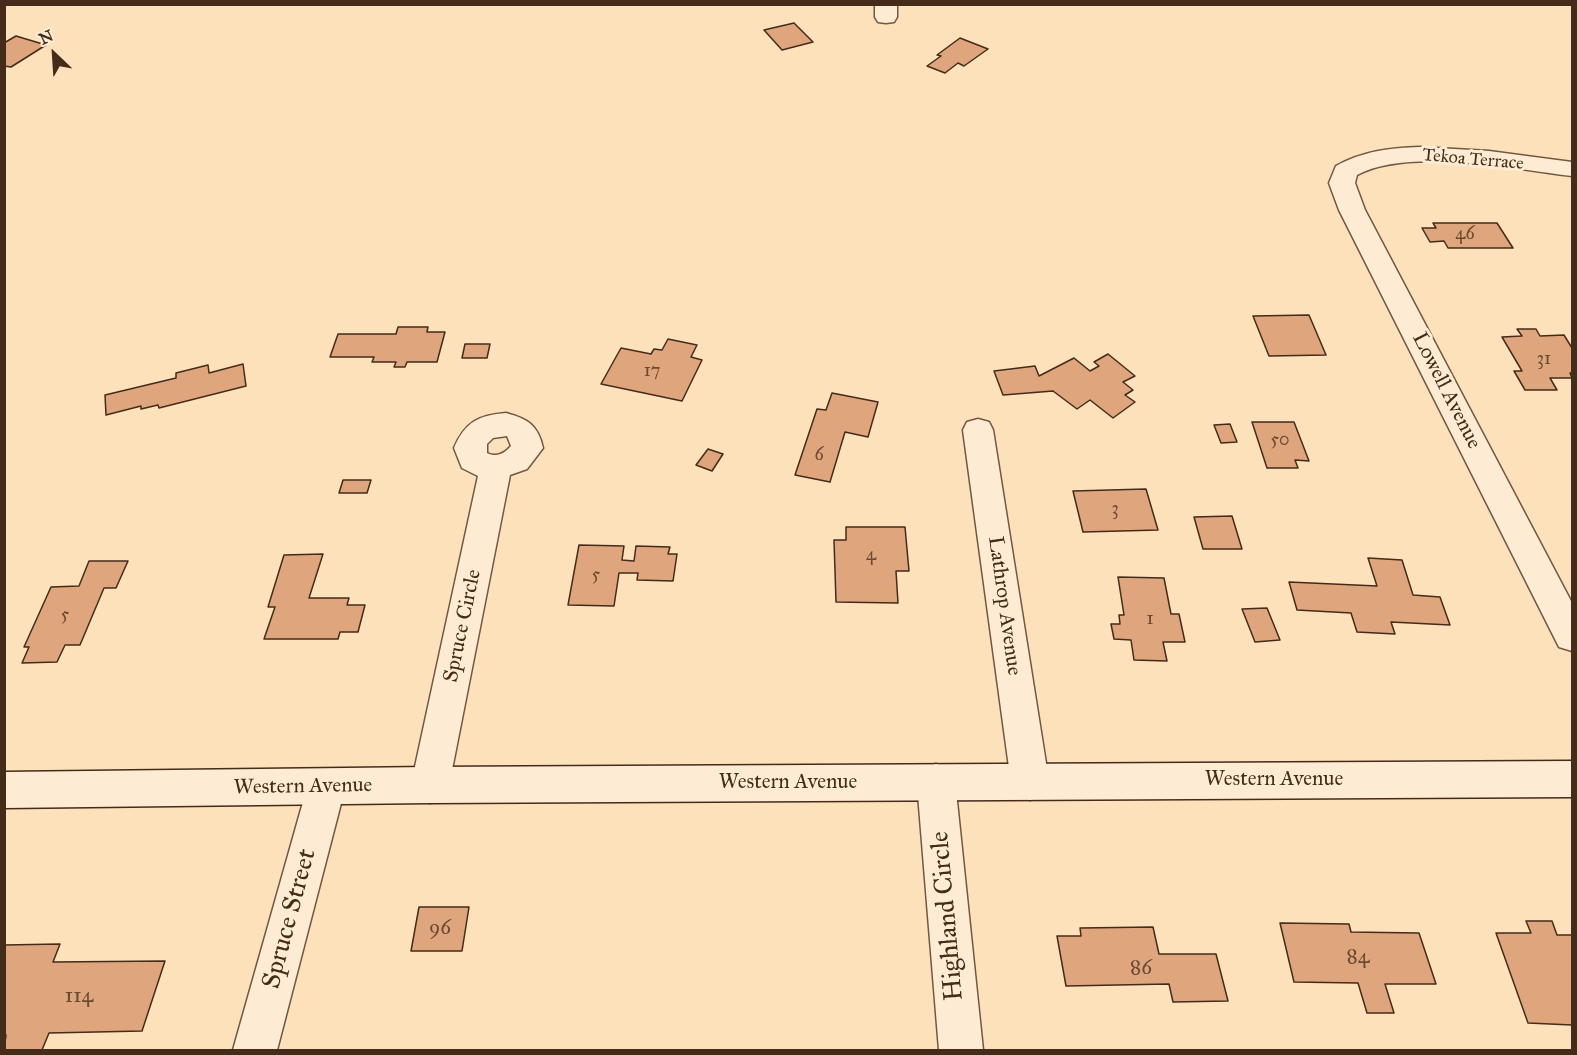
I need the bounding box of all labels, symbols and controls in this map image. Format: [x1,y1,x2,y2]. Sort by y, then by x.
north arrow [24,24,84,84]
text: N [36,26,56,49]
street label: Tekoa Terrace [1421,145,1525,175]
house number: 46 [1455,224,1475,246]
street label: Lowell Avenue [1406,329,1486,453]
house number: 31 [1537,349,1551,371]
house number: 17 [644,361,660,383]
house number: 50 [1271,430,1289,452]
house number: 6 [814,445,824,467]
house number: 3 [1111,499,1119,521]
street label: Lathrop Avenue [982,535,1026,677]
house number: 4 [866,545,876,567]
house number: 5 [592,565,600,587]
street label: Spruce Circle [439,567,487,685]
house number: 5 [61,605,69,627]
house number: 1 [1146,609,1154,631]
street label: Western Avenue [1205,767,1343,793]
street label: Western Avenue [719,770,857,796]
street label: Western Avenue [234,773,372,801]
street label: Highland Circle [925,830,971,1002]
street label: Spruce Street [256,846,324,992]
house number: 96 [429,916,451,942]
house number: 84 [1347,945,1369,971]
house number: 86 [1130,956,1152,982]
house number: 114 [65,984,93,1010]

